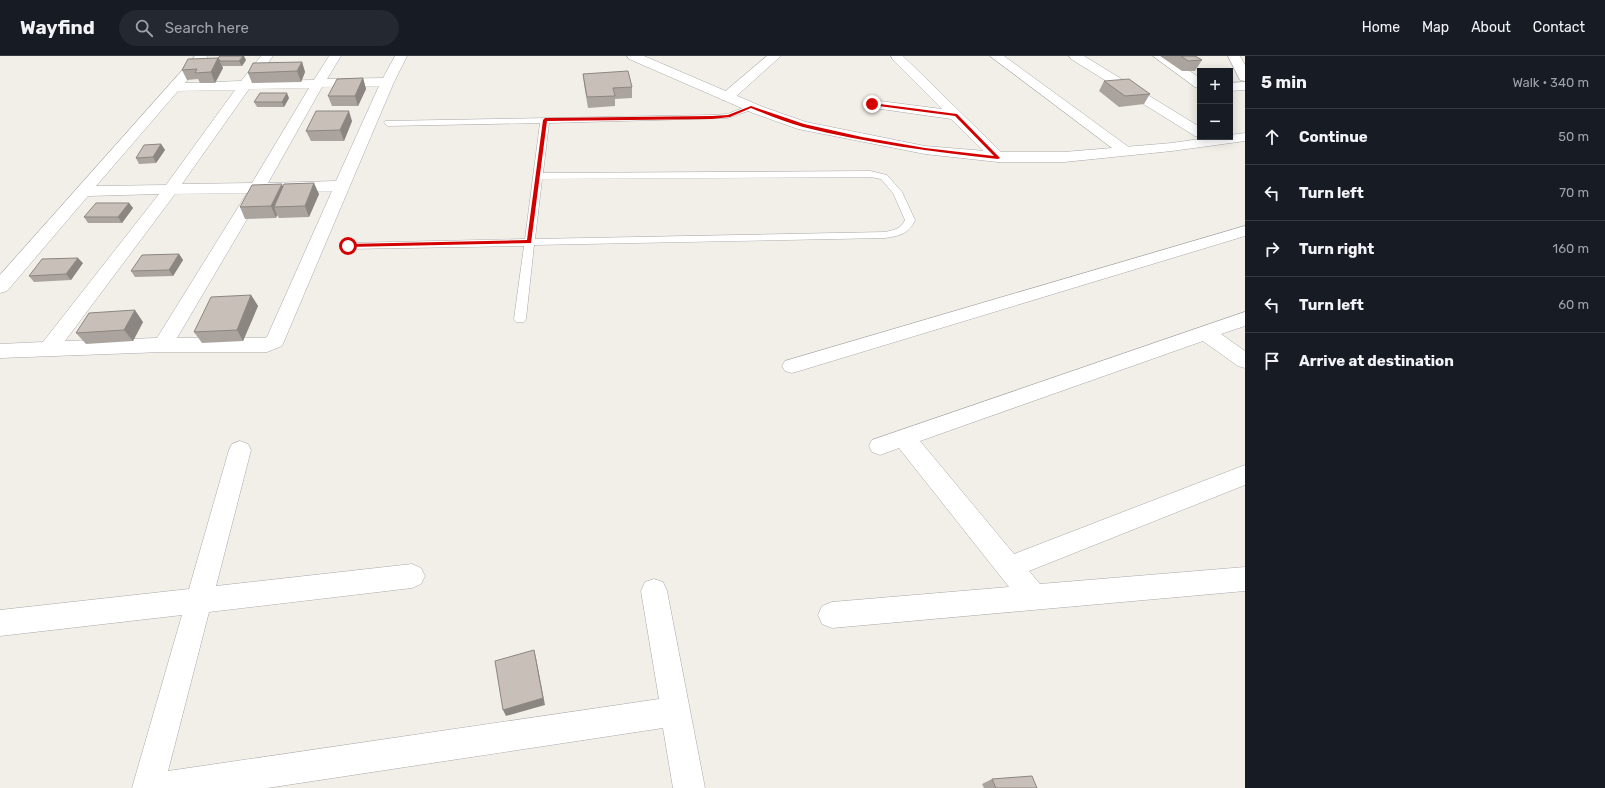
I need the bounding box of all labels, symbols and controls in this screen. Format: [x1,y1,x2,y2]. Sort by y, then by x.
search box [119,10,399,46]
text: Wayfind [20,16,95,39]
icon: search [133,17,155,39]
text: Search here [165,19,249,37]
text: Home [1362,19,1400,36]
text: Map [1422,19,1449,36]
text: About [1471,19,1511,36]
text: Contact [1533,19,1585,36]
map controls [1197,68,1233,140]
button: + [1197,68,1233,104]
text: 5 min [1261,72,1307,92]
text: Walk · 340 m [1512,75,1589,90]
route end [863,95,881,113]
button: − [1197,104,1233,140]
icon: ahead [1261,126,1283,148]
text: Continue [1299,128,1368,146]
text: 50 m [1558,129,1589,144]
icon: left [1261,182,1283,204]
text: Turn left [1299,184,1364,202]
text: 70 m [1559,185,1589,200]
route start [339,237,357,255]
icon: right [1261,238,1283,260]
text: Turn right [1299,240,1374,258]
text: 160 m [1553,241,1589,256]
icon: left [1261,294,1283,316]
text: Turn left [1299,296,1364,314]
text: 60 m [1558,297,1589,312]
icon: arrive [1261,350,1283,372]
text: Arrive at destination [1299,352,1454,370]

